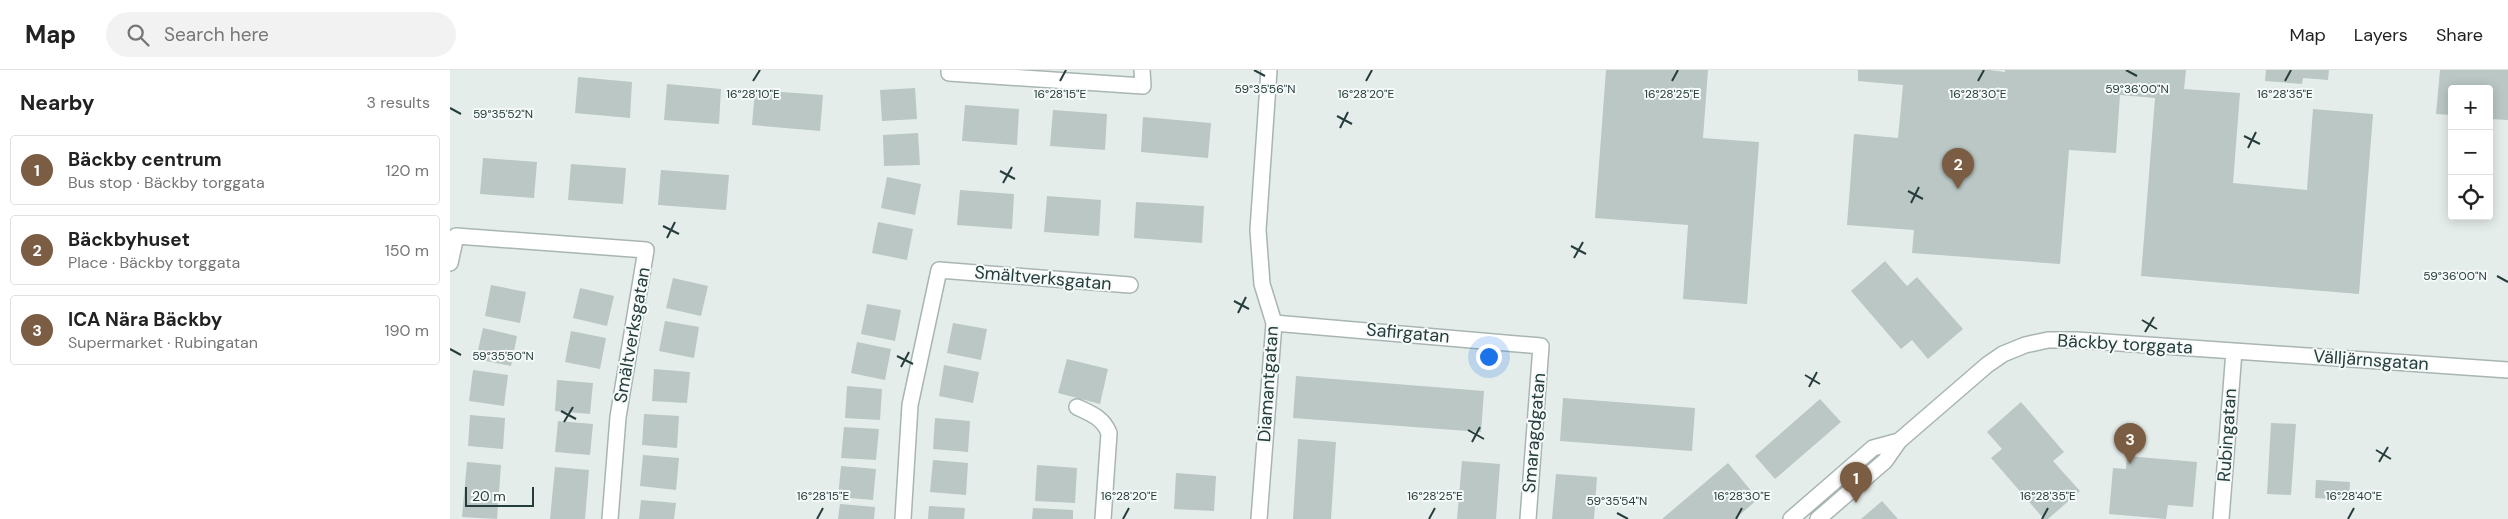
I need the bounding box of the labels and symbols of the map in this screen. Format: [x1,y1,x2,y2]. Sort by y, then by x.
text: 59°35'56"N [1234,81,1296,97]
text: 59°36'00"N [2105,81,2169,97]
text: 16°28'10"E [726,86,780,102]
text: 16°28'15"E [1034,86,1086,102]
text: 16°28'20"E [1338,86,1395,102]
text: 16°28'25"E [1644,86,1700,102]
text: 16°28'30"E [1950,86,2007,102]
text: 16°28'35"E [2257,86,2313,102]
text: 59°35'52"N [473,106,533,122]
pin: 2 [1942,148,1974,189]
street label: Smältverksgatan [973,260,1113,296]
street label: Smältverksgatan [608,265,656,405]
text: 59°36'00"N [2423,268,2487,284]
street label: Safirgatan [1365,317,1451,349]
street label: Diamantgatan [1252,325,1284,443]
street label: Bäckby torggata [2057,328,2193,360]
your location [1476,344,1502,370]
street label: Välljärnsgatan [2312,344,2430,376]
text: 59°35'50"N [472,348,534,364]
street label: Smaragdgatan [1517,372,1551,494]
street label: Rubingatan [2212,387,2242,483]
pin: 3 [2114,423,2146,464]
pin: 1 [1840,462,1872,503]
scale bar [465,484,534,507]
text: 16°28'15"E [797,488,849,504]
text: 16°28'20"E [1101,488,1158,504]
text: 16°28'25"E [1407,488,1463,504]
text: 16°28'30"E [1714,488,1771,504]
text: 16°28'35"E [2020,488,2076,504]
text: 16°28'40"E [2326,488,2382,504]
text: 59°35'54"N [1587,493,1647,509]

